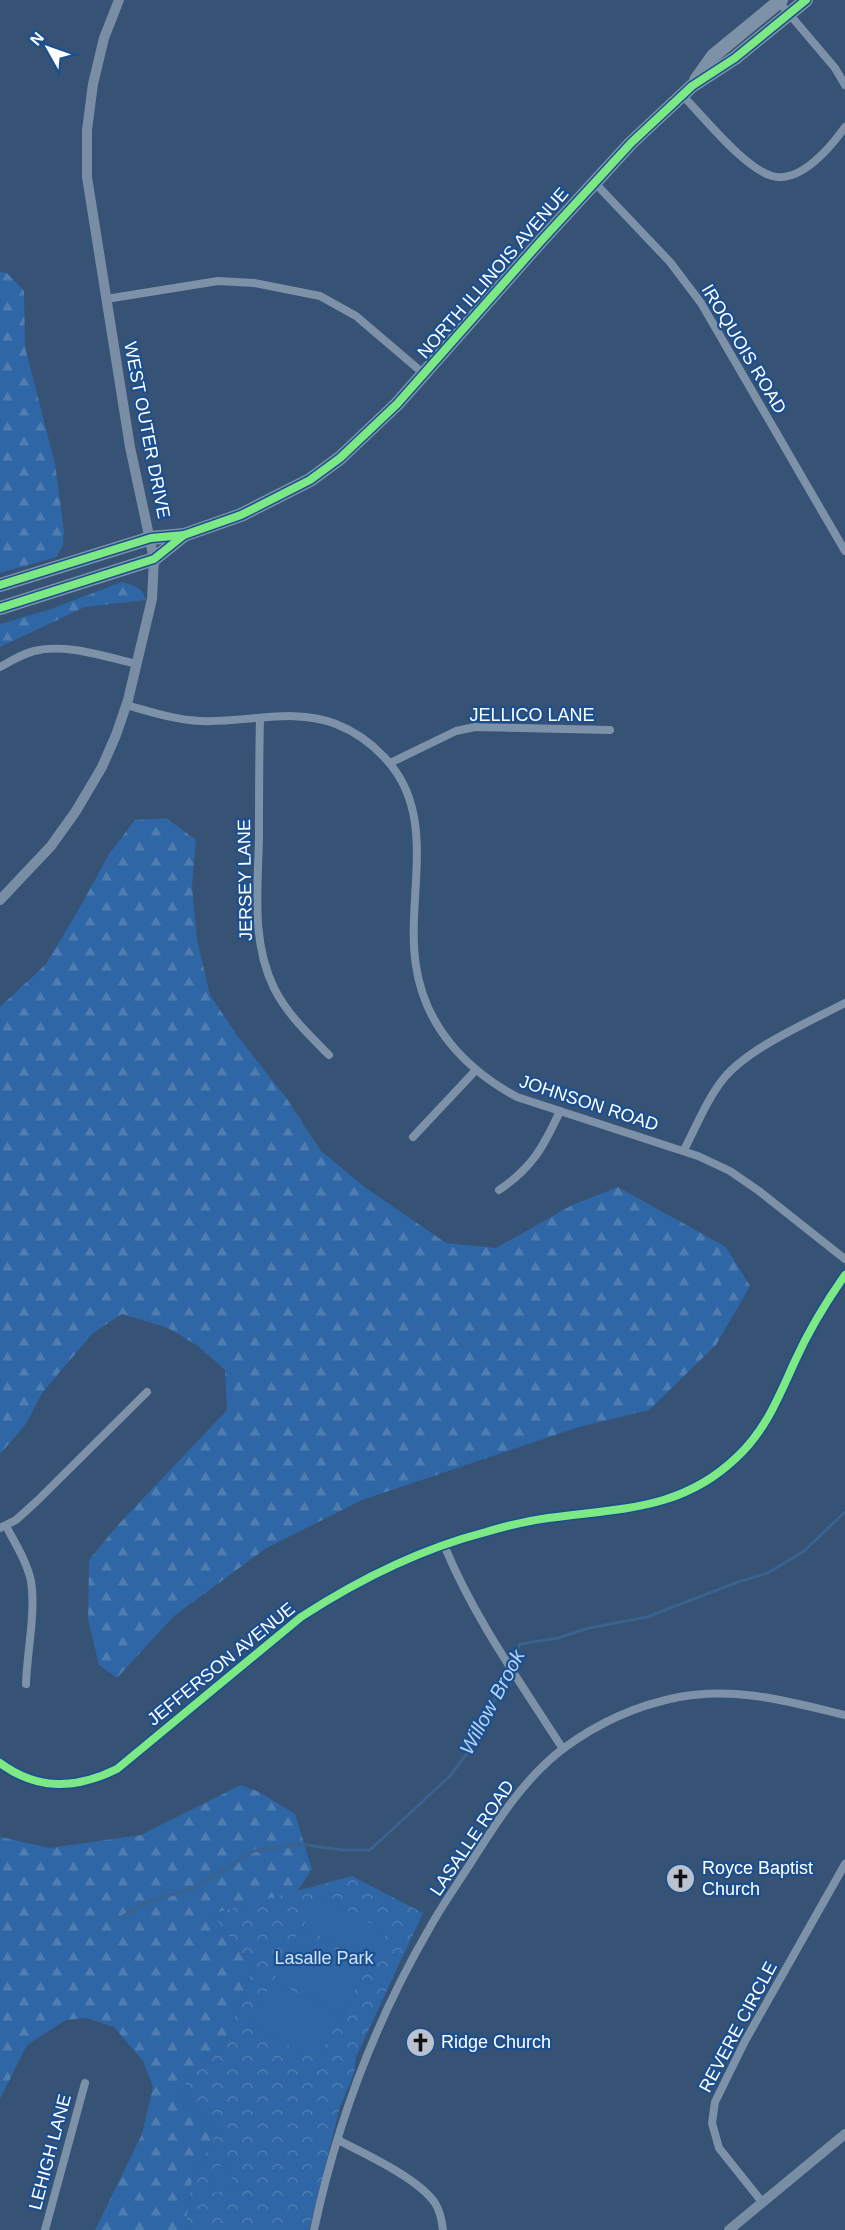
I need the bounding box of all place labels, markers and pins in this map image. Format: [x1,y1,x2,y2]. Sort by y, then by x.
place label: Royce Baptist Church [702,1858,813,1899]
church icon: Royce Baptist Church [665,1862,697,1894]
church icon: Ridge Church [404,2026,436,2058]
place label: Ridge Church [441,2032,551,2052]

